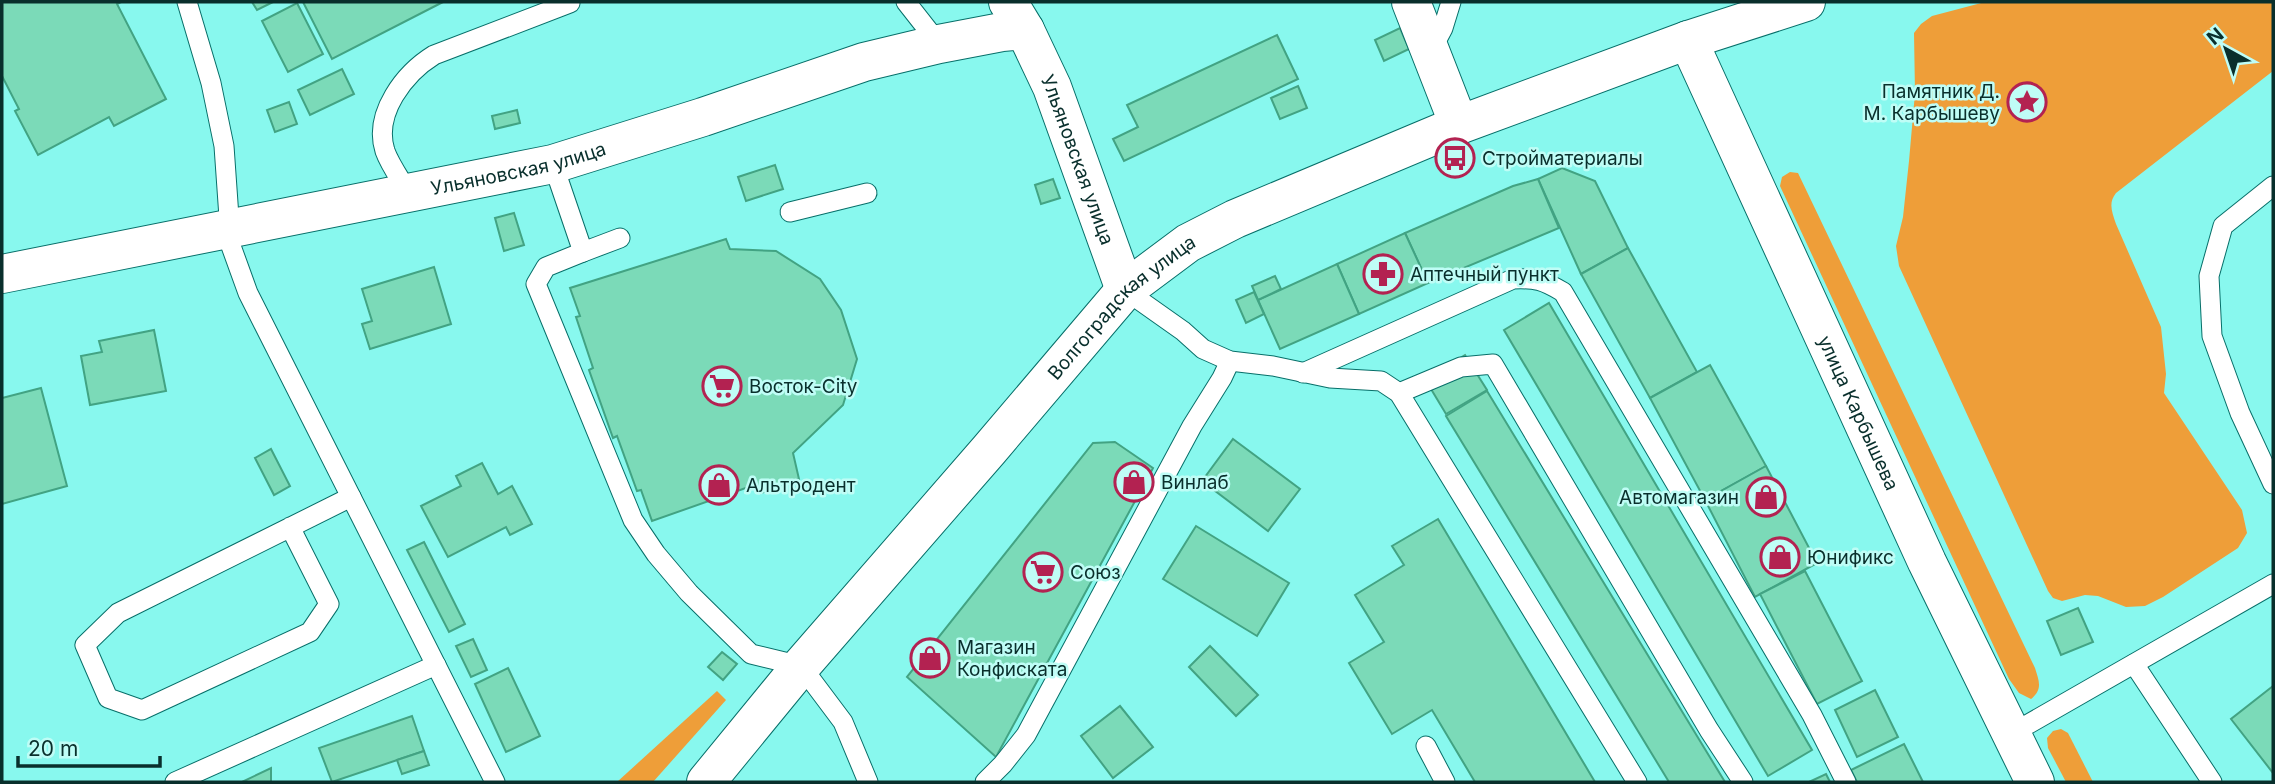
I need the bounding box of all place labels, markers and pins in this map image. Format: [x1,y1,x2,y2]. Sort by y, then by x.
place label: Памятник Д. М. Карбышеву [1864,80,2000,125]
place icon: Памятник Д. М. Карбышеву [2006,81,2048,123]
bus stop icon: Стройматериалы [1434,137,1476,179]
place label: Стройматериалы [1482,147,1643,170]
pharmacy icon: Аптечный пункт [1362,253,1404,295]
place label: Аптечный пункт [1410,263,1559,286]
supermarket icon: Восток-City [701,365,743,407]
place label: Восток-City [749,375,858,398]
shop icon: Винлаб [1113,461,1155,503]
shop icon: Альтродент [698,464,740,506]
place label: Винлаб [1161,471,1229,494]
place label: Альтродент [746,474,856,497]
shop icon: Автомагазин [1745,476,1787,518]
place label: Автомагазин [1619,486,1739,509]
shop icon: Юнификс [1759,536,1801,578]
place label: Юнификс [1807,546,1894,569]
supermarket icon: Союз [1022,551,1064,593]
place label: Союз [1070,561,1121,584]
place label: Магазин Конфиската [957,636,1067,681]
shop icon: Магазин Конфиската [909,637,951,679]

